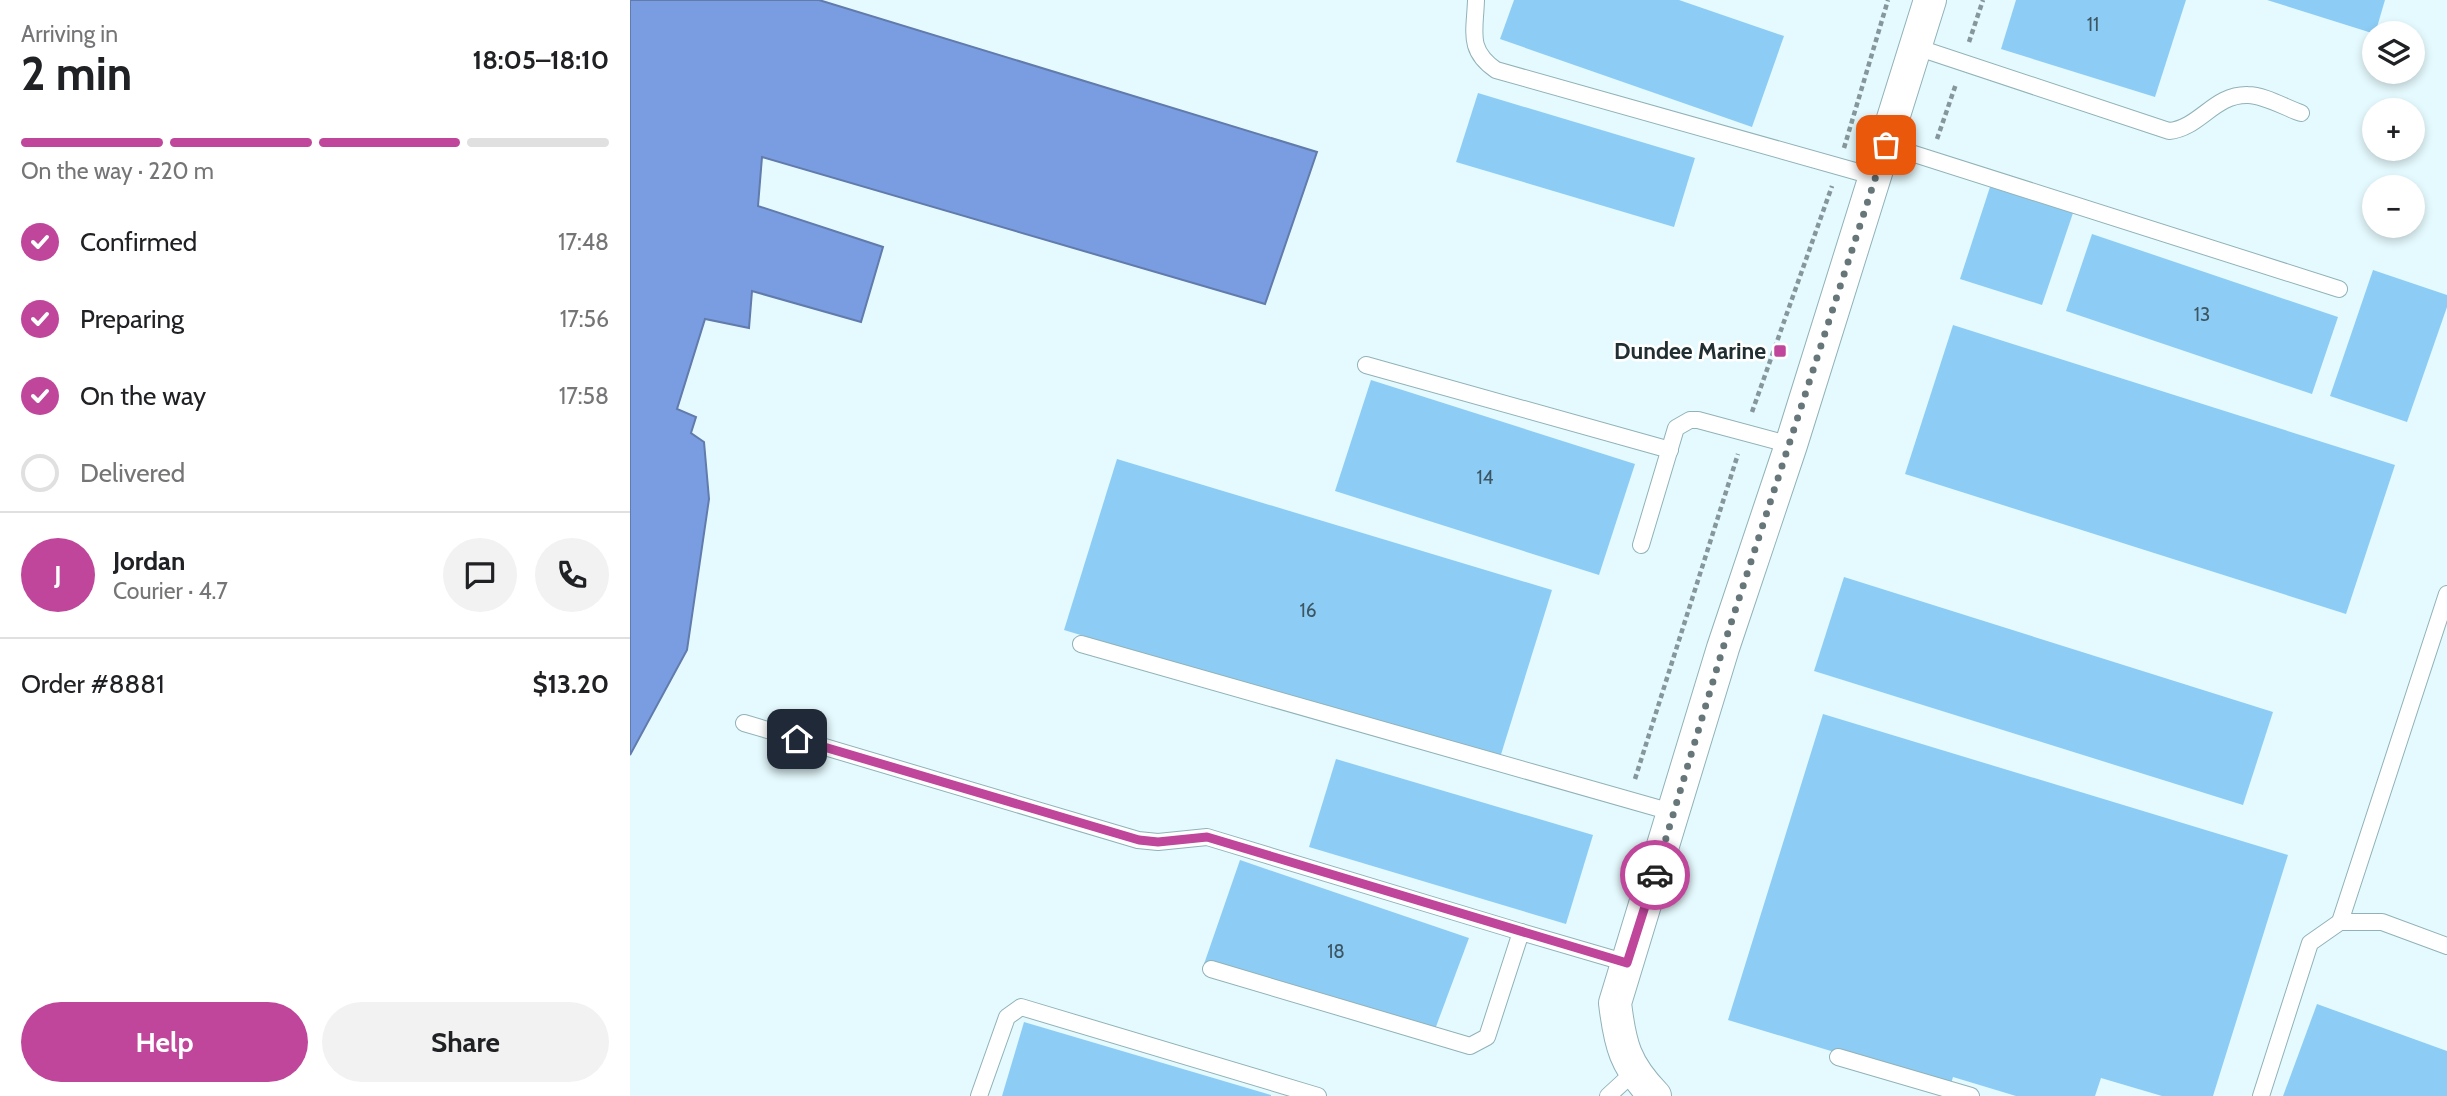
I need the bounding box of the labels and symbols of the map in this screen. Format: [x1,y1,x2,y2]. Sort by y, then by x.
house number: 11 [2087,13,2099,36]
pin [1856,115,1916,175]
house number: 13 [2194,303,2210,326]
place label: Dundee Marine [1614,337,1766,365]
marker: Dundee Marine [1772,343,1788,359]
house number: 14 [1476,466,1494,489]
house number: 16 [1300,599,1317,622]
pin [767,709,827,769]
courier [1620,840,1690,910]
house number: 18 [1327,940,1345,963]

